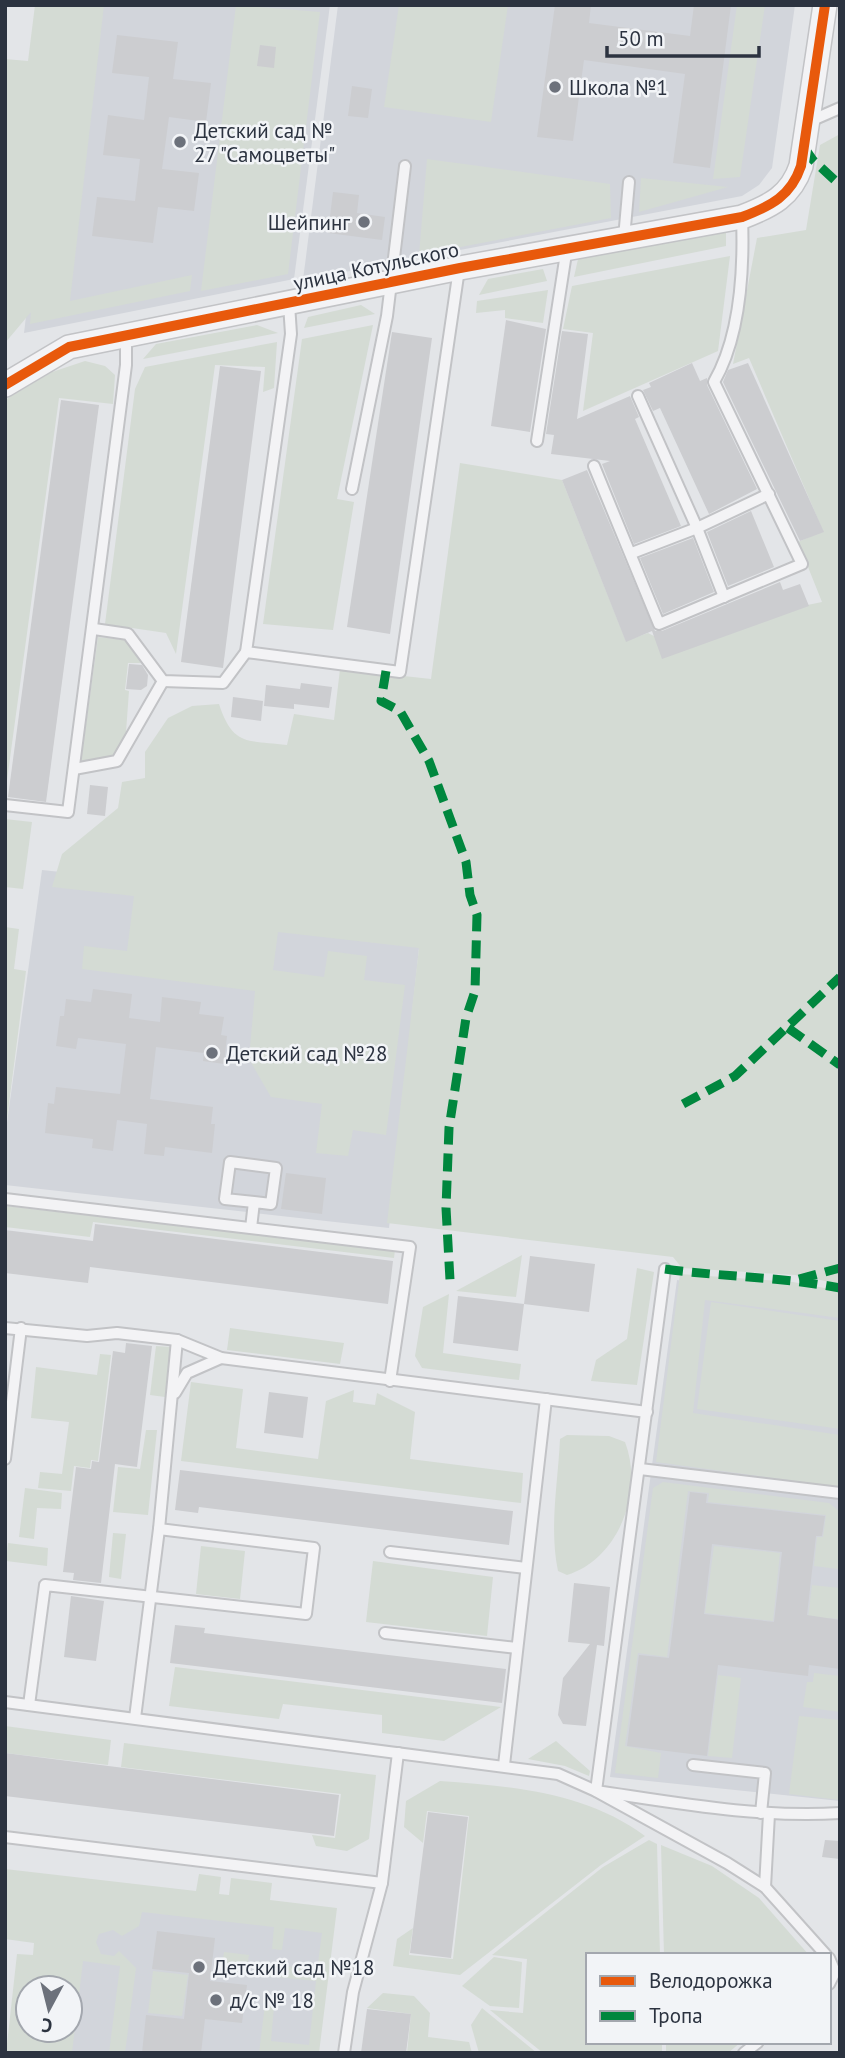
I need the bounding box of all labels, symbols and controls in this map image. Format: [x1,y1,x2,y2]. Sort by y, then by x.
scale bar [607,14,759,58]
text: 50 m [618,25,664,52]
place label: Школа №1 [569,74,668,101]
marker: Школа №1 [547,79,563,95]
place label: Детский сад № 27 "Самоцветы" [194,117,335,168]
marker: Детский сад № 27 "Самоцветы" [172,134,188,150]
place label: Шейпинг [268,209,350,236]
marker: Шейпинг [356,214,372,230]
street label: улица Котульского [291,235,461,297]
place label: Детский сад №28 [226,1040,388,1067]
marker: Детский сад №28 [204,1045,220,1061]
legend [586,1953,831,2044]
place label: Детский сад №18 [213,1954,375,1981]
marker: Детский сад №18 [191,1959,207,1975]
text: Велодорожка [649,1967,773,1994]
north arrow [14,1974,84,2044]
place label: д/с № 18 [230,1987,314,2014]
marker: д/с № 18 [208,1992,224,2008]
text: Тропа [649,2002,703,2029]
text: С [40,2013,54,2038]

